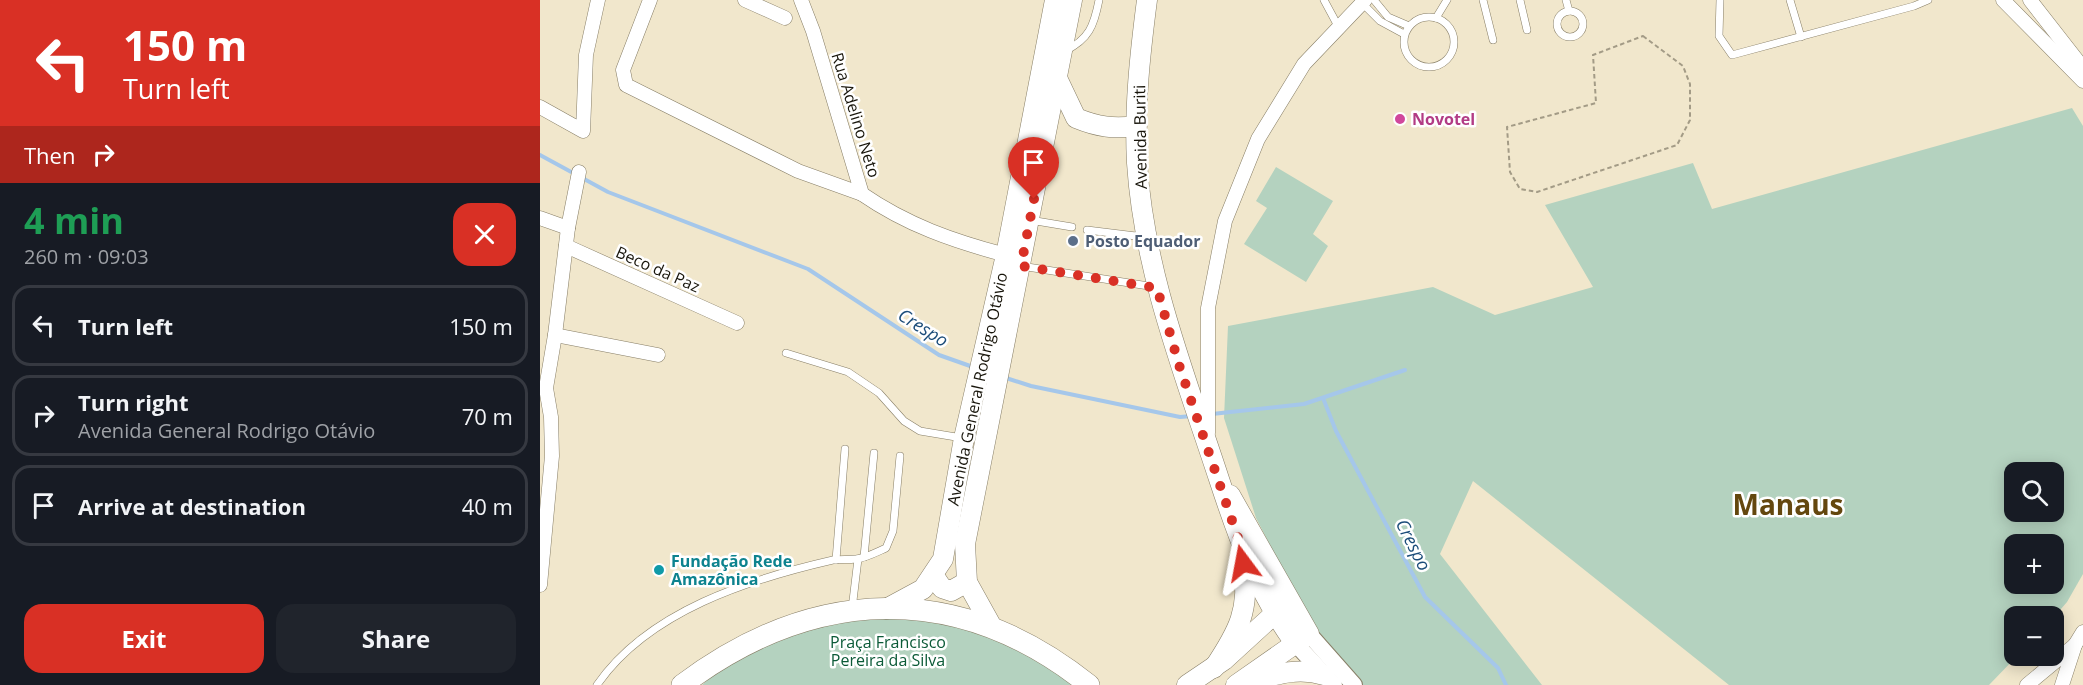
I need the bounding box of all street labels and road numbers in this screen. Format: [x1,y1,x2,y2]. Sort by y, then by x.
street label: Rua Adelino Neto [827,50,885,180]
street label: Avenida Buriti [1128,85,1152,189]
street label: Beco da Paz [613,241,703,297]
street label: Avenida General Rodrigo Otávio [942,270,1012,508]

